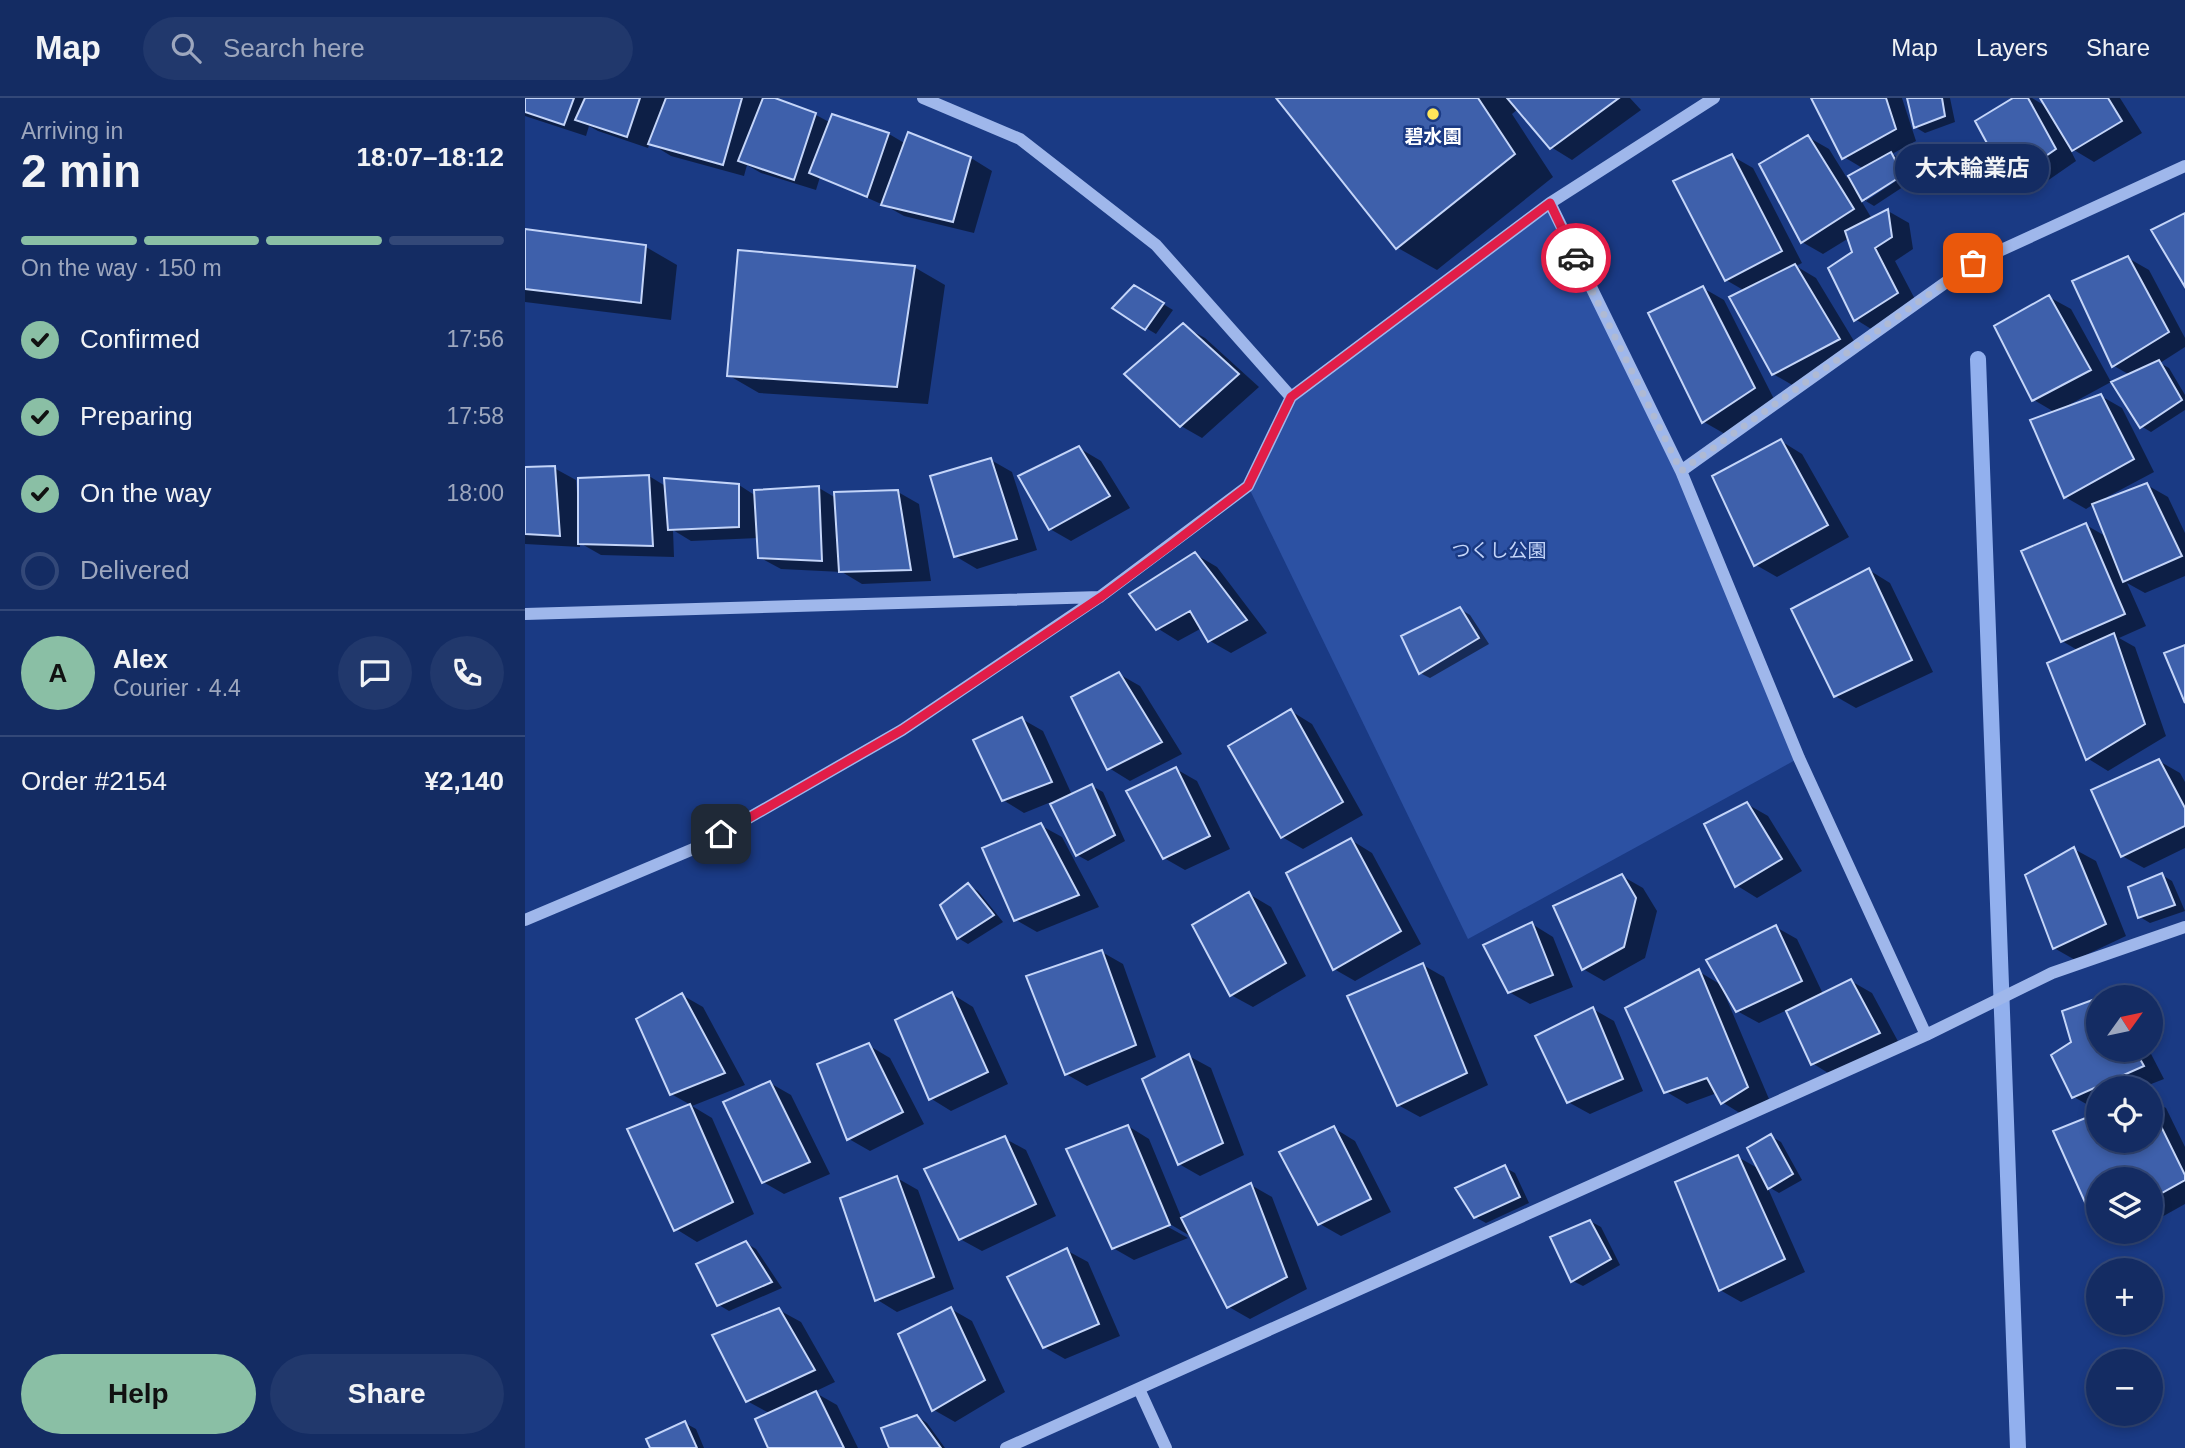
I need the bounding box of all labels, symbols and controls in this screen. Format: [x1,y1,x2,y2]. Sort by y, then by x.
search box [143,17,633,80]
text: Map [35,29,101,66]
icon: search [167,29,205,67]
text: Search here [223,33,365,63]
text: Map [1891,34,1938,61]
text: Layers [1976,34,2048,61]
text: Share [2086,34,2150,61]
marker: 碧水園 [1425,106,1441,122]
text: Arriving in [21,118,123,144]
place label: 碧水園 [1404,126,1462,147]
text: 18:07–18:12 [357,142,504,172]
callout: 大木輪業店 [1896,144,2050,193]
text: 2 min [21,145,141,197]
text: 大木輪業店 [1915,155,2030,181]
courier [1541,223,1611,293]
pin [1943,233,2003,293]
icon: car [1557,239,1595,277]
icon: bag [1954,244,1992,282]
text: On the way · 150 m [21,255,222,281]
icon: check [21,321,59,359]
text: Confirmed [80,324,200,354]
text: 17:56 [446,326,504,352]
icon: check [21,398,59,436]
text: Preparing [80,401,193,431]
text: 17:58 [446,403,504,429]
icon: check [21,475,59,513]
text: On the way [80,478,212,508]
text: 18:00 [446,480,504,506]
park label: つくし公園 [1451,540,1547,561]
text: Delivered [80,555,190,585]
button: chat [338,636,412,710]
button: phone [430,636,504,710]
text: Alex [113,644,168,674]
text: A [49,658,67,688]
text: Courier · 4.4 [113,675,241,701]
text: Order #2154 [21,766,167,796]
text: ¥2,140 [424,766,504,796]
pin [691,804,751,864]
icon: home [702,815,740,853]
north arrow [2086,985,2163,1062]
map controls [2086,985,2163,1426]
button: locate [2086,1076,2163,1153]
button: layers [2086,1167,2163,1244]
button: + [2086,1258,2163,1335]
button: − [2086,1349,2163,1426]
button: Help [21,1354,256,1434]
button: Share [270,1354,504,1434]

